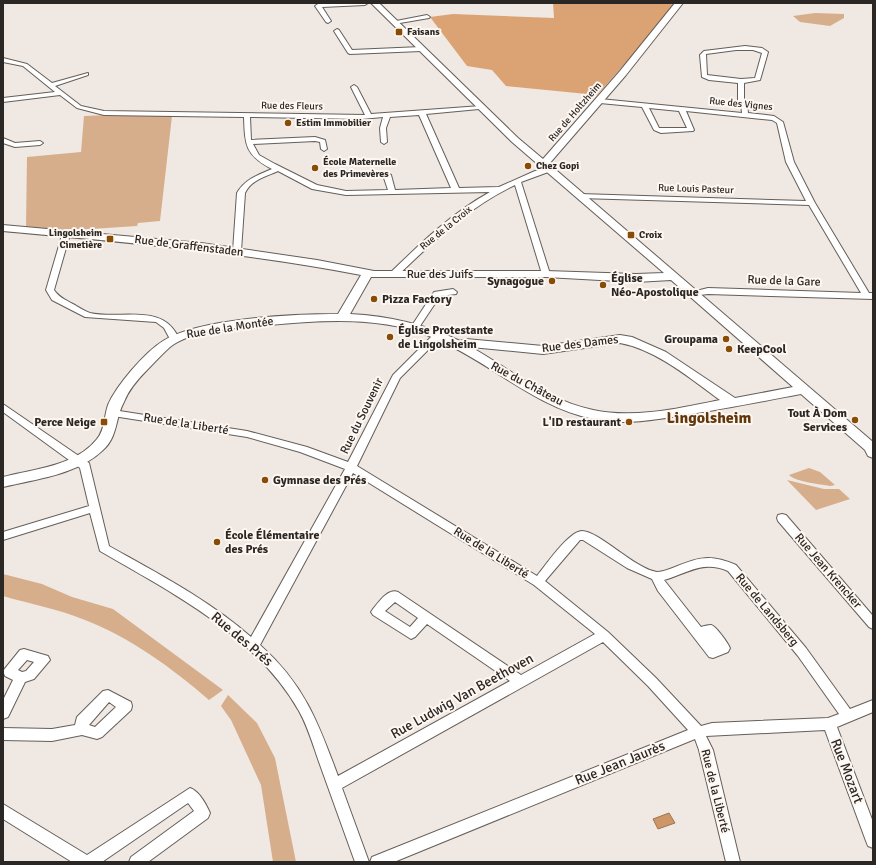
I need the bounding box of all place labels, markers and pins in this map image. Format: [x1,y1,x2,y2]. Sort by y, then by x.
place label: Faisans [407,26,440,38]
marker: Faisans [394,27,404,37]
place label: Estim Immobilier [296,117,371,129]
marker: Estim Immobilier [283,118,293,128]
place label: École Maternelle des Primevères [323,155,396,180]
place label: Chez Gopi [536,160,579,172]
marker: Chez Gopi [523,161,533,171]
marker: École Maternelle des Primevères [310,163,320,173]
place label: Lingolsheim Cimetière [49,227,102,251]
place label: Croix [639,229,662,241]
marker: Croix [626,230,636,240]
marker: Lingolsheim Cimetière [105,234,115,244]
place label: Église Néo-Apostolique [611,271,699,300]
place label: Synagogue [487,274,544,289]
marker: Synagogue [547,276,557,286]
marker: Église Néo-Apostolique [598,280,608,290]
place label: Pizza Factory [382,292,452,307]
marker: Pizza Factory [369,294,379,304]
place label: Église Protestante de Lingolsheim [398,323,493,352]
marker: Église Protestante de Lingolsheim [385,332,395,342]
place label: Groupama [664,332,718,347]
marker: Groupama [721,334,731,344]
place label: KeepCool [737,342,786,357]
marker: KeepCool [724,344,734,354]
place label: Tout À Dom Services [788,406,848,435]
place label: Perce Neige [34,415,96,430]
place label: L'ID restaurant [543,415,621,430]
marker: Tout À Dom Services [850,415,860,425]
marker: Perce Neige [99,417,109,427]
marker: L'ID restaurant [624,417,634,427]
place label: Gymnase des Prés [273,473,367,488]
marker: Gymnase des Prés [260,475,270,485]
place label: École Élémentaire des Prés [225,528,319,557]
marker: École Élémentaire des Prés [212,537,222,547]

